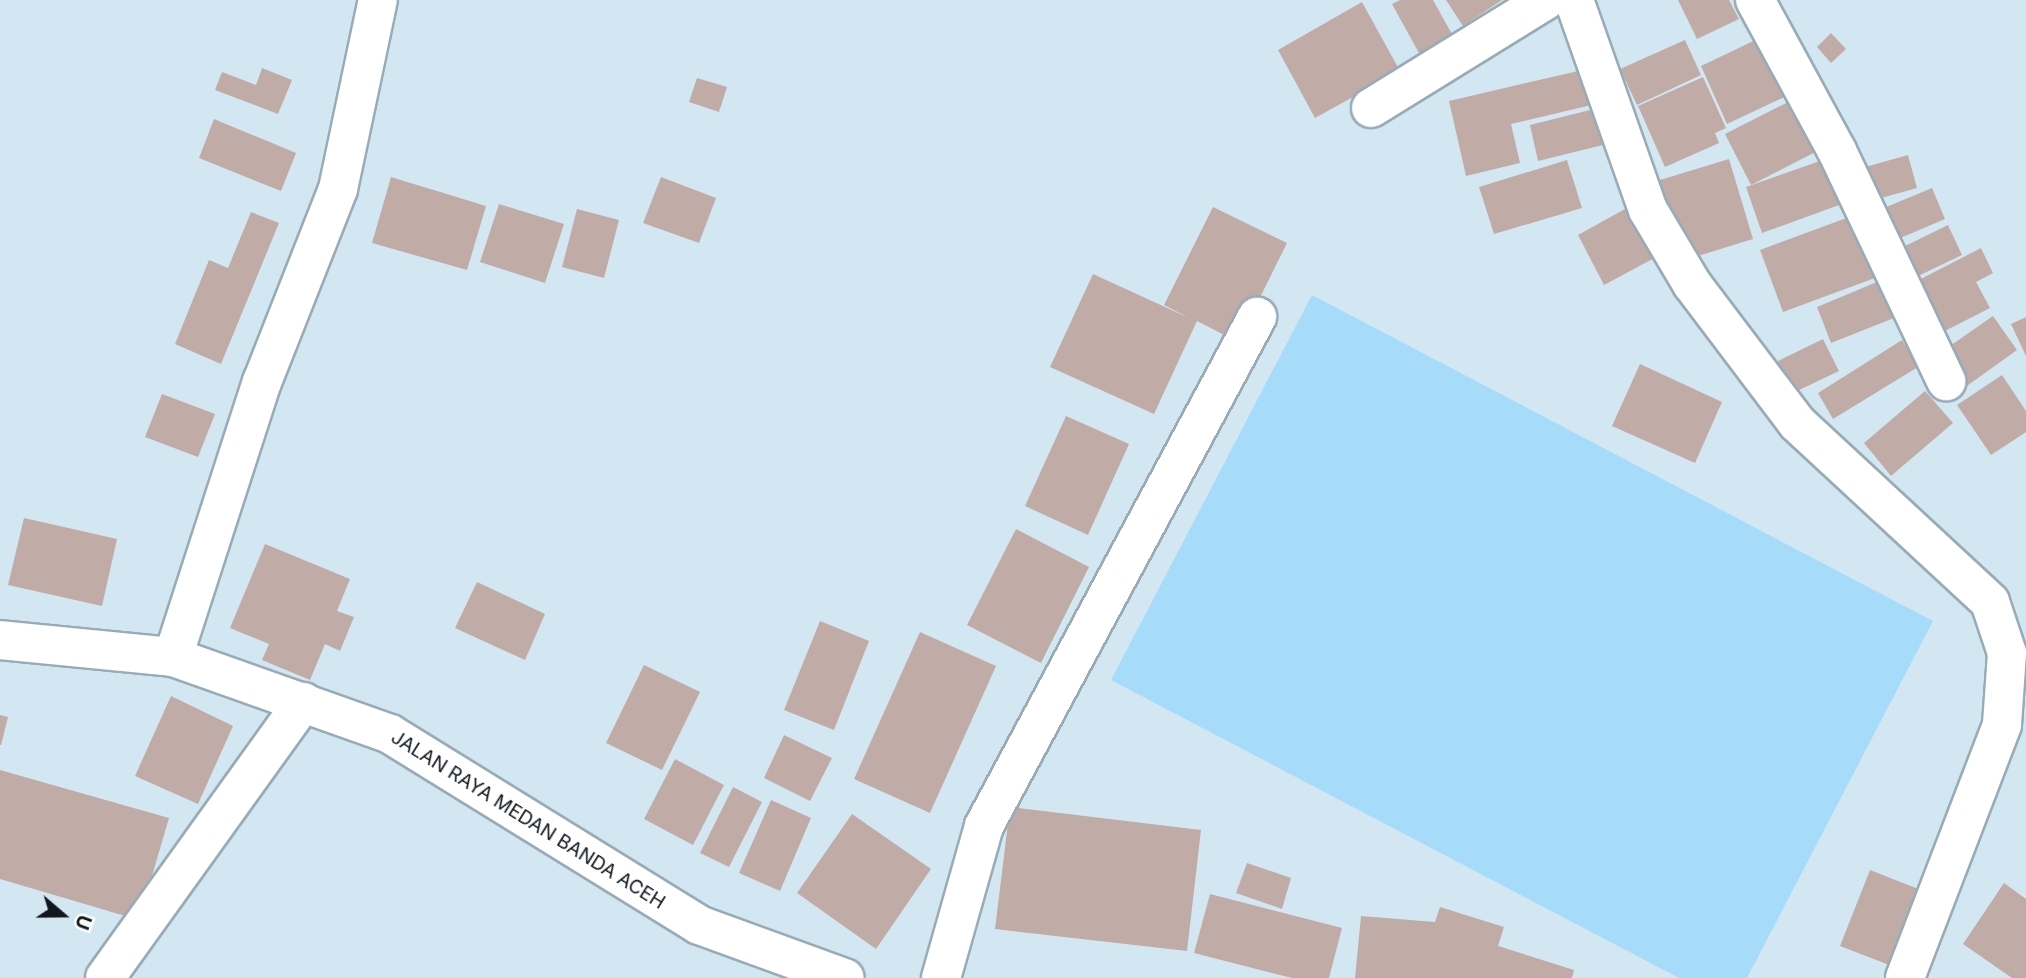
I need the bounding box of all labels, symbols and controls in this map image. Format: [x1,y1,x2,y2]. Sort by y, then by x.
street label: JALAN RAYA MEDAN BANDA ACEH [387,726,669,914]
north arrow [28,880,98,950]
text: U [70,912,96,933]

